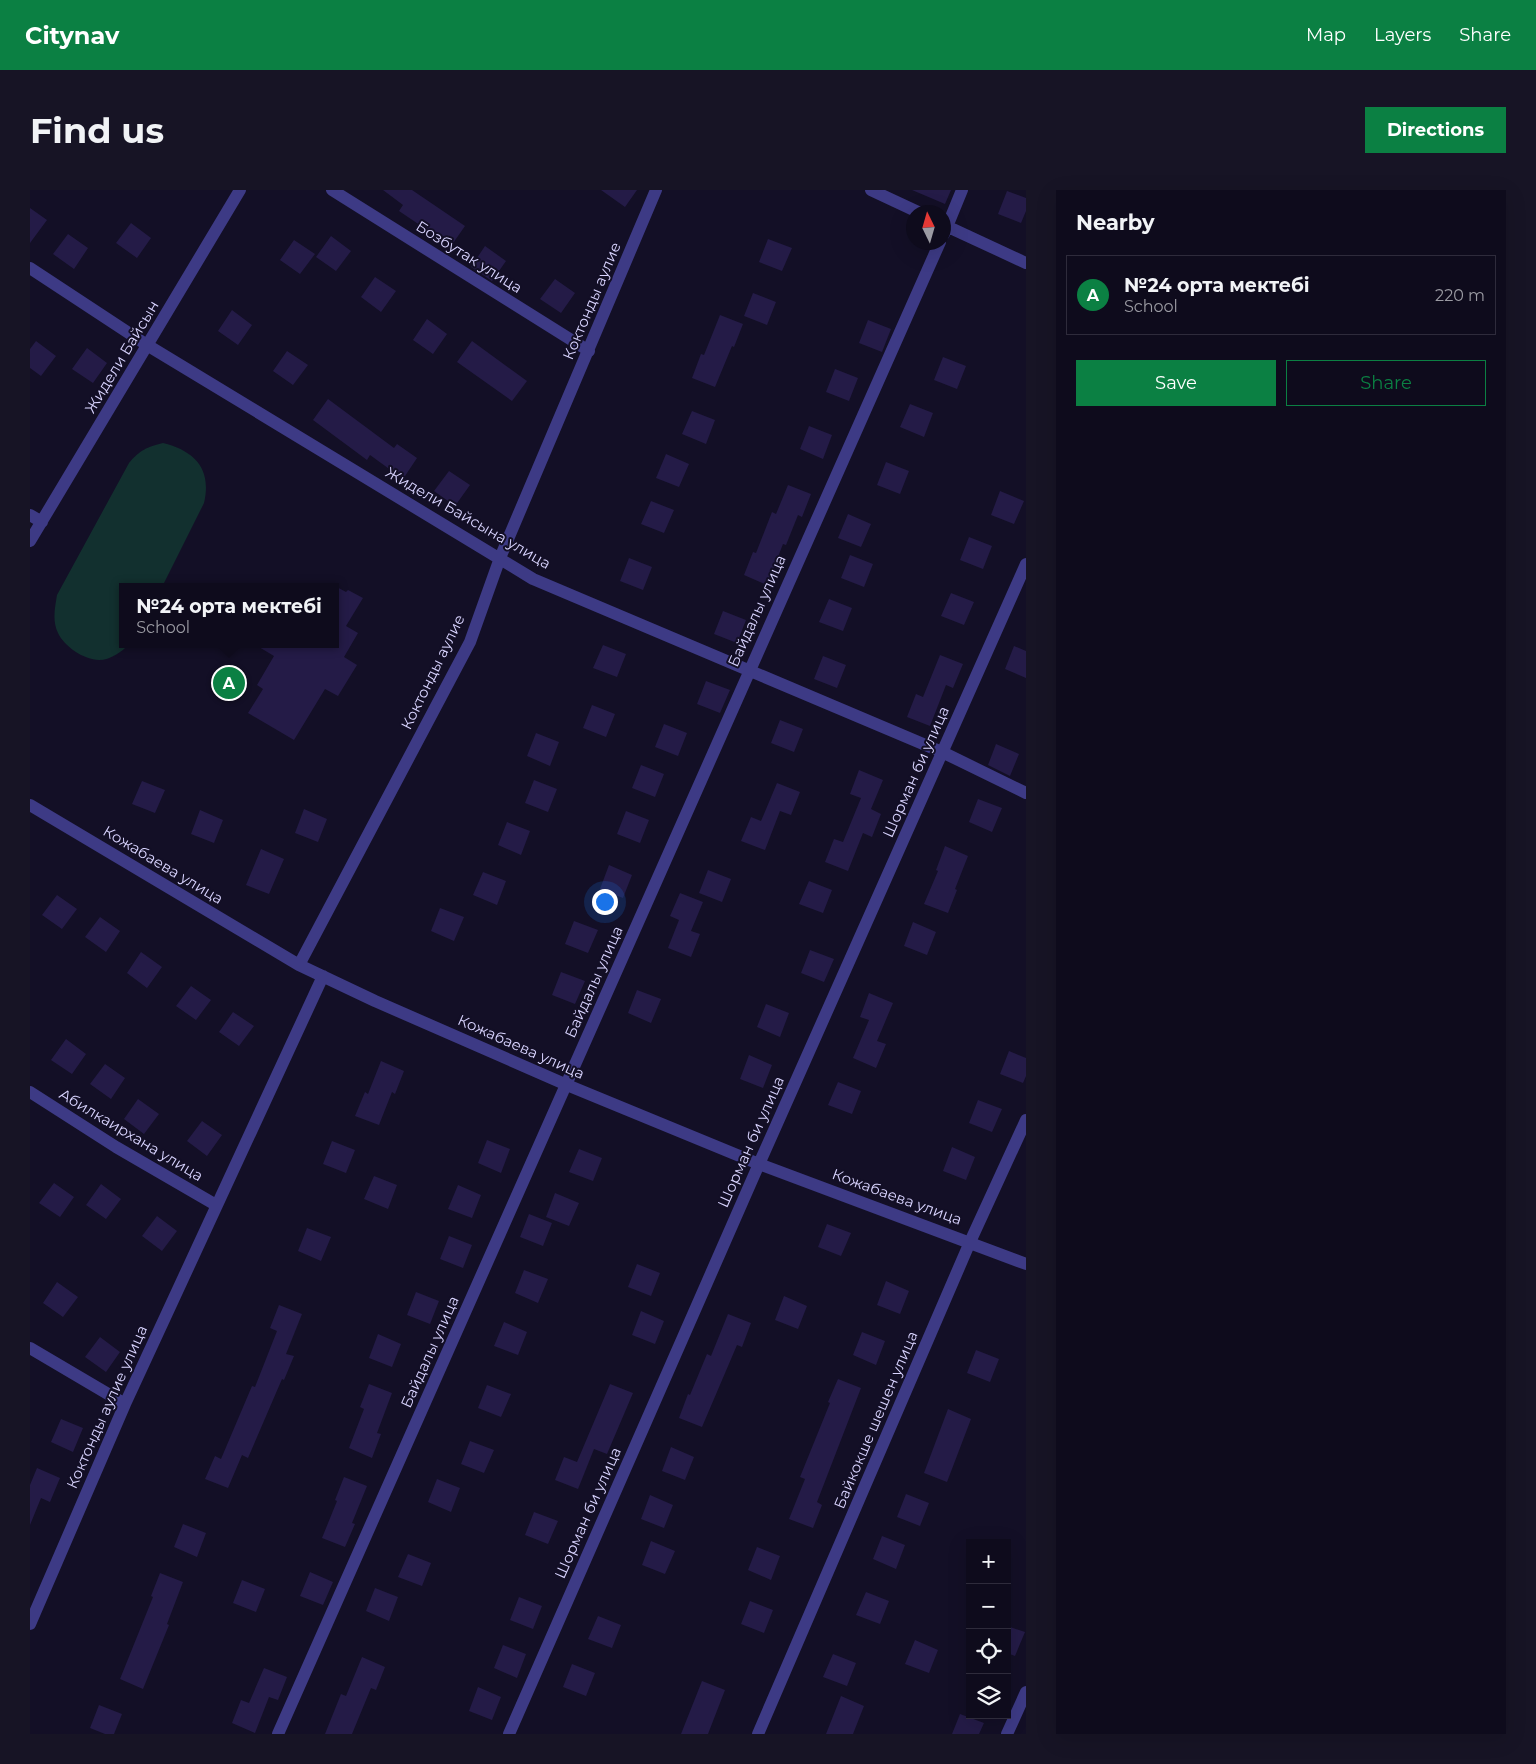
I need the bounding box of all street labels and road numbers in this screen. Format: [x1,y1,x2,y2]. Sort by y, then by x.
street label: Бозбутак улица [413,216,526,297]
street label: Коктонды аулие [558,239,625,362]
street label: Жидели Байсын [80,297,163,417]
street label: Жидели Байсына улица [382,462,554,573]
street label: Байдалы улица [723,552,790,670]
street label: Коктонды аулие [396,611,469,733]
street label: Шорман би улица [878,703,953,840]
street label: Кожабаева улица [100,821,227,908]
street label: Байдалы улица [560,923,627,1041]
street label: Кожабаева улица [455,1010,588,1083]
street label: Шорман би улица [713,1073,788,1210]
street label: Абилкаирхана улица [56,1084,207,1185]
street label: Кожабаева улица [830,1164,965,1229]
street label: Байдалы улица [396,1293,463,1411]
street label: Коктонды аулие улица [62,1322,151,1491]
street label: Байкокше шешен улица [829,1328,922,1511]
street label: Шорман би улица [550,1444,625,1581]

